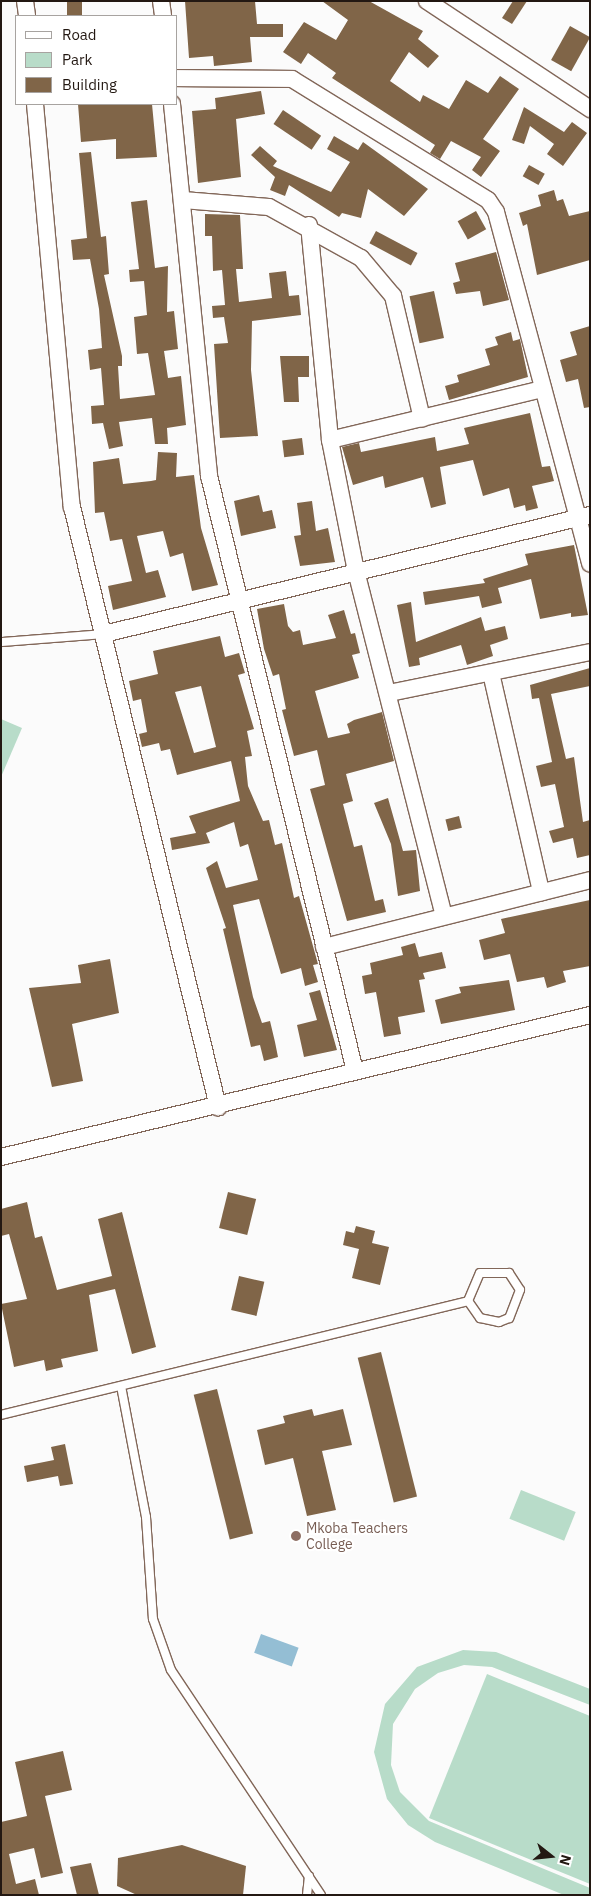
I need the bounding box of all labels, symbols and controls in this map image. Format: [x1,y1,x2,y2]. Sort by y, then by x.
legend [15,15,178,105]
text: Road [62,25,97,44]
text: Park [62,50,92,69]
text: Building [62,75,117,94]
place label: Mkoba Teachers College [306,1520,408,1552]
marker: Mkoba Teachers College [290,1530,302,1542]
north arrow [526,1831,576,1881]
text: N [555,1853,575,1867]

